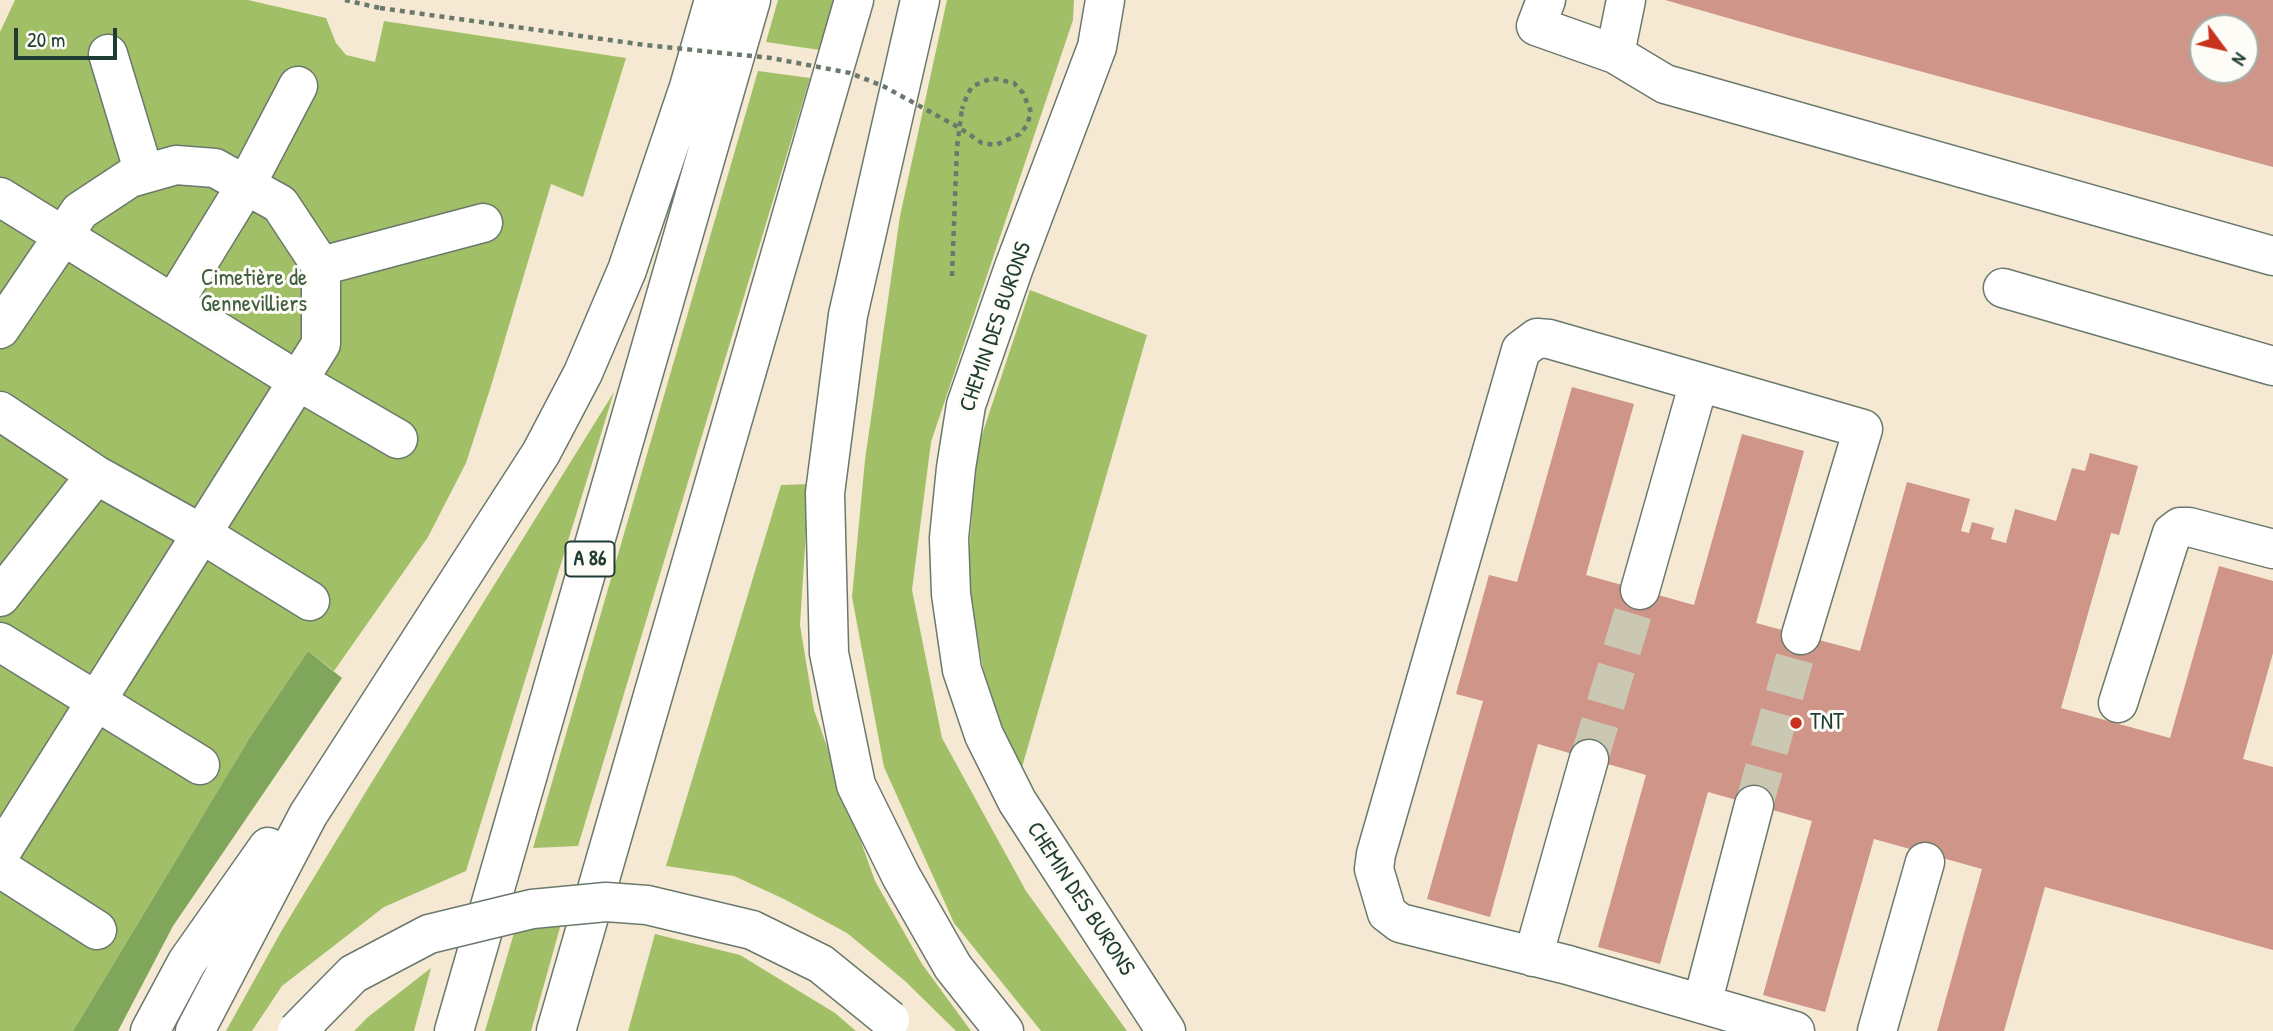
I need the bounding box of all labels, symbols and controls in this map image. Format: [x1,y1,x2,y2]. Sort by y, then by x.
scale bar [18,14,121,58]
north arrow [2189,14,2259,84]
text: 20 m [27,25,65,54]
text: N [2226,48,2254,71]
street label: CHEMIN DES BURONS [954,239,1038,415]
park label: Cimetière de Gennevilliers [201,265,307,319]
road number: A 86 [566,542,614,576]
place label: TNT [1810,709,1844,737]
marker: TNT [1788,715,1804,731]
street label: CHEMIN DES BURONS [1020,817,1140,981]

